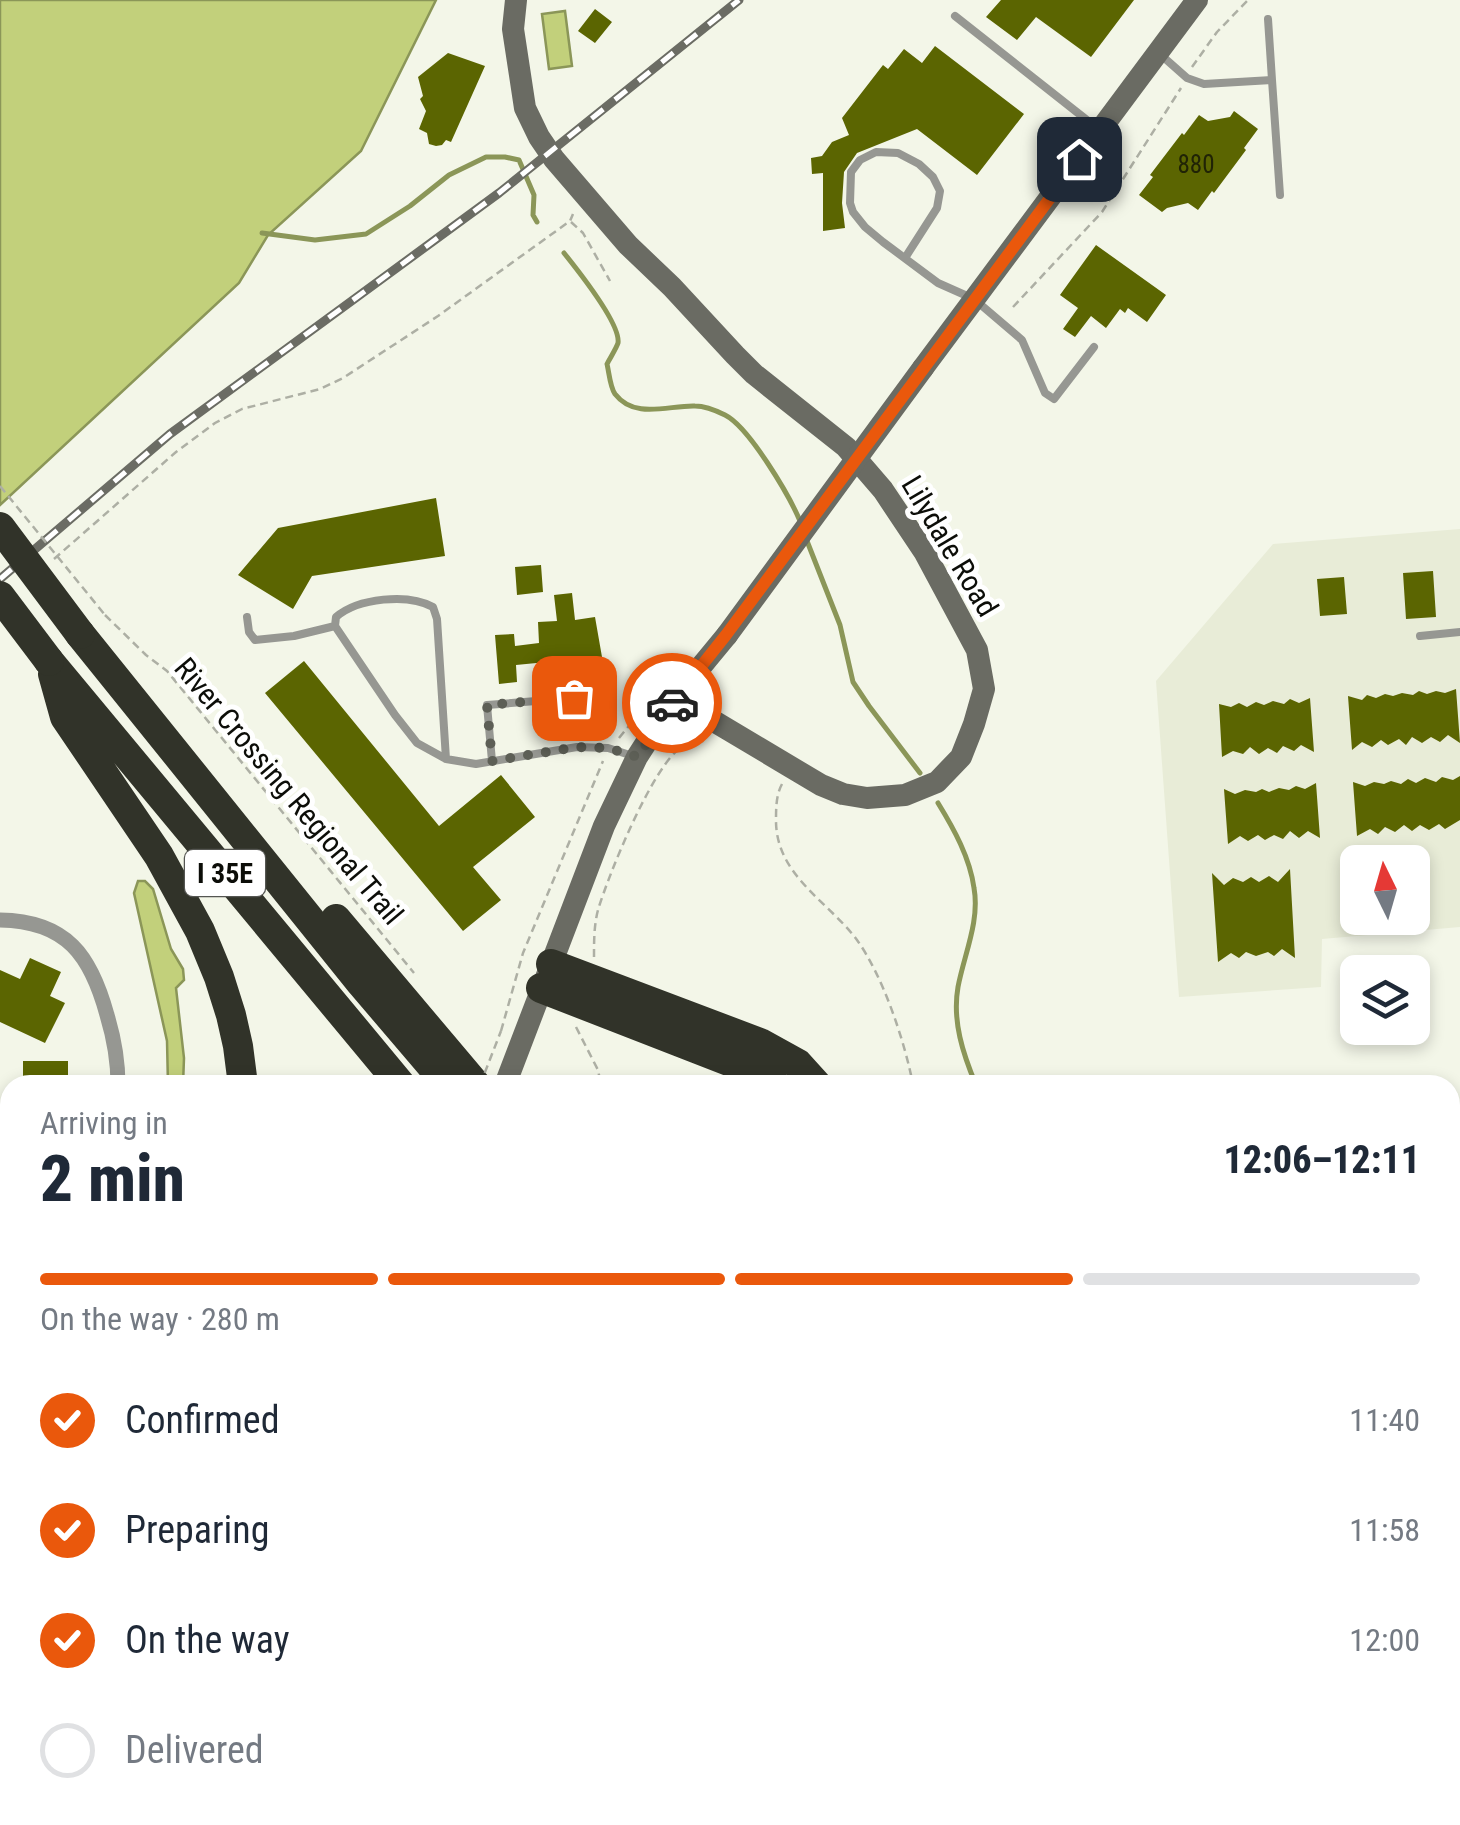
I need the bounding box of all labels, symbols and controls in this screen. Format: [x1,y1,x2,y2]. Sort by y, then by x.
pin [1037,117,1122,202]
icon: home [1052,132,1107,187]
house number: 880 [1177,150,1215,179]
street label: Lilydale Road [894,469,1006,623]
street label: River Crossing Regional Trail [167,651,411,931]
courier [622,653,722,753]
pin [532,656,617,741]
icon: bag [547,671,602,726]
icon: car [645,676,700,731]
north arrow [1340,845,1430,935]
map controls [1340,845,1430,1045]
road number: I 35E [185,850,265,896]
button: layers [1340,955,1430,1045]
text: Arriving in [40,1104,168,1142]
text: 12:06–12:11 [1223,1138,1420,1182]
text: 2 min [40,1141,185,1217]
text: On the way · 280 m [40,1300,280,1338]
icon: check [40,1393,95,1448]
text: Confirmed [125,1398,280,1442]
text: 11:40 [1349,1401,1420,1439]
icon: check [40,1503,95,1558]
text: Preparing [125,1508,270,1552]
text: 11:58 [1349,1511,1420,1549]
icon: check [40,1613,95,1668]
text: On the way [125,1618,290,1662]
text: 12:00 [1349,1621,1420,1659]
text: Delivered [125,1728,264,1772]

